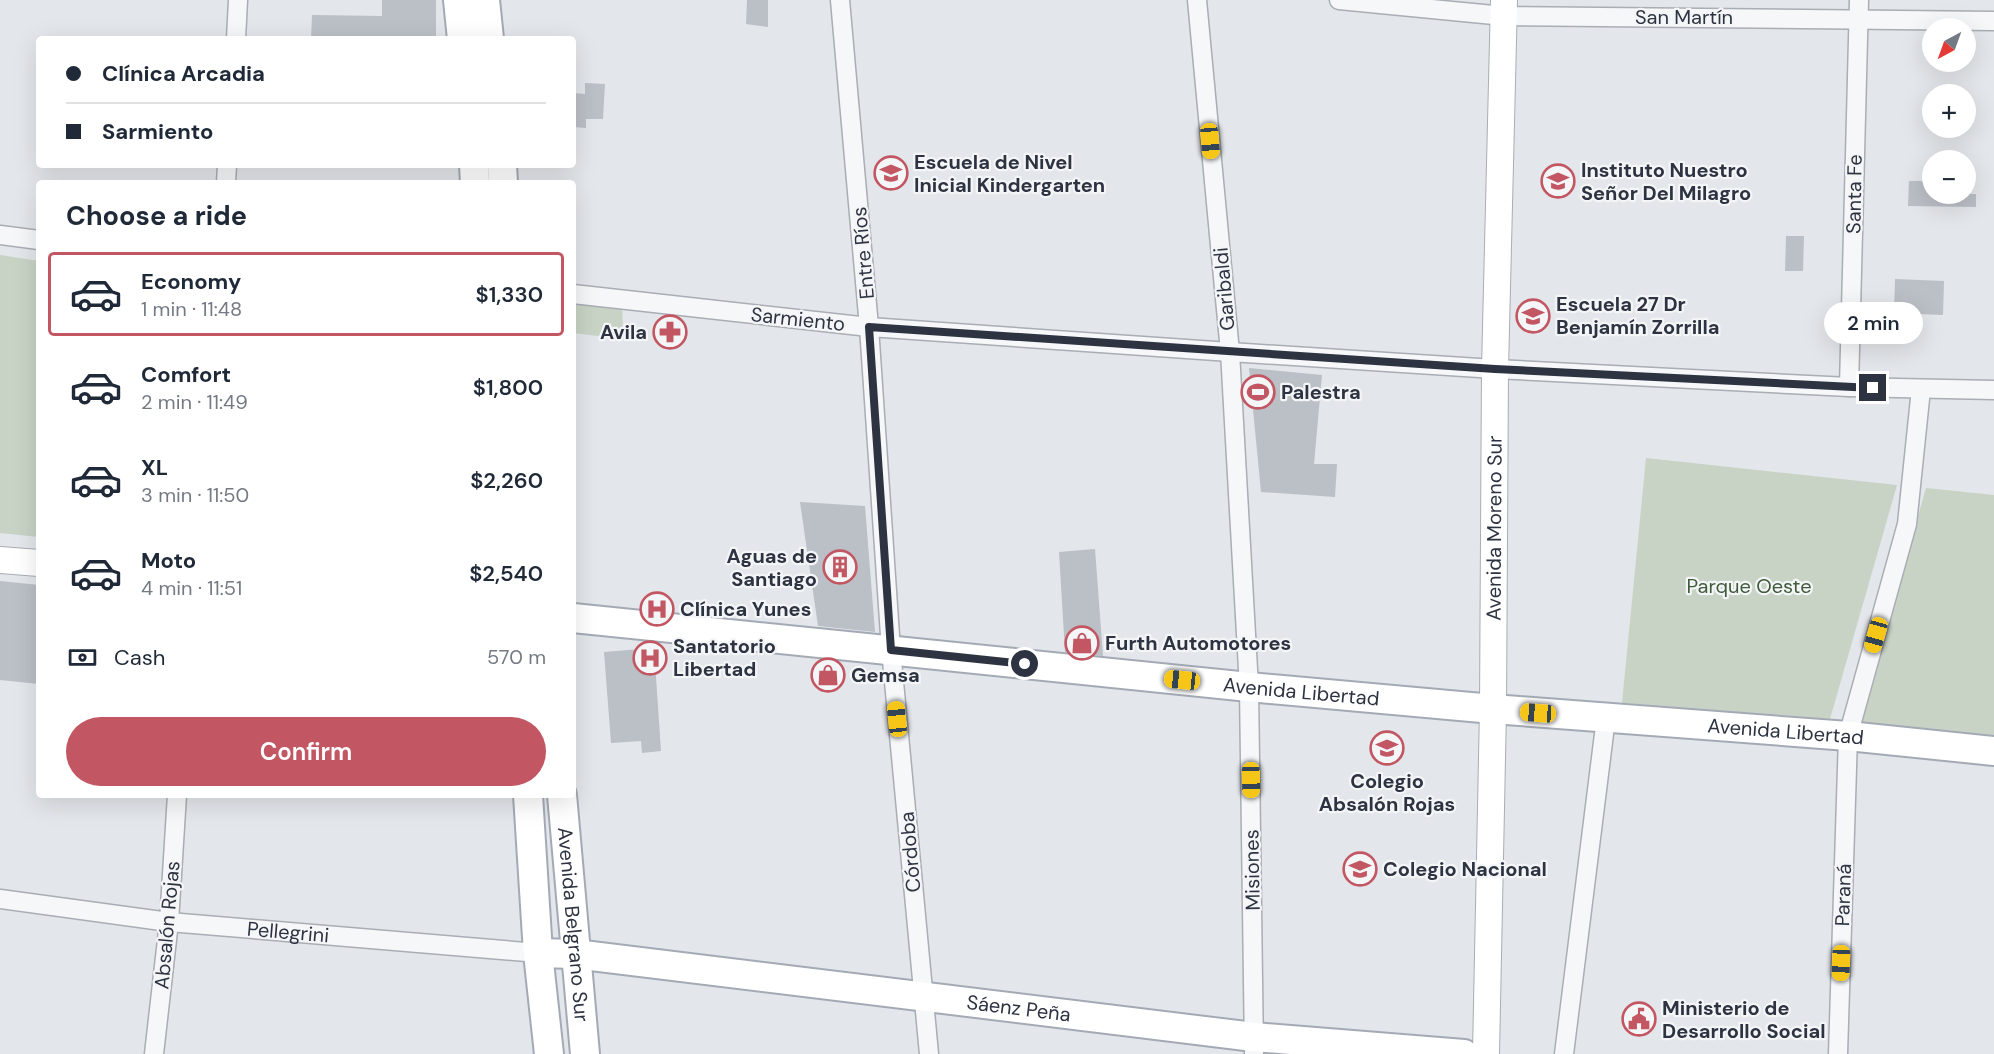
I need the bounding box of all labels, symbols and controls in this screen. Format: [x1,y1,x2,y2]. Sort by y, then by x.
street label: San Martín [1635,4,1733,30]
north arrow [1922,18,1976,72]
map controls [1922,18,1976,204]
text: Clínica Arcadia [102,59,265,88]
button: + [1922,84,1976,138]
text: Sarmiento [102,117,213,146]
car [1199,122,1221,160]
place label: Escuela de Nivel Inicial Kindergarten [914,149,1105,198]
button: − [1922,150,1976,204]
street label: Santa Fe [1840,154,1868,234]
school or university icon: Escuela de Nivel Inicial Kindergarten [873,155,909,191]
place label: Instituto Nuestro Señor Del Milagro [1581,157,1751,206]
school or university icon: Instituto Nuestro Señor Del Milagro [1540,163,1576,199]
text: Choose a ride [66,198,247,233]
street label: Entre Ríos [846,206,880,300]
street label: Garibaldi [1207,246,1241,332]
icon: car [69,267,123,321]
text: Economy [141,267,241,296]
text: $1,330 [476,280,543,309]
place label: Escuela 27 Dr Benjamín Zorrilla [1556,291,1720,340]
text: 1 min · 11:48 [141,296,242,322]
school or university icon: Escuela 27 Dr Benjamín Zorrilla [1515,298,1551,334]
street label: Sarmiento [750,301,846,337]
callout: 2 min [1824,301,1922,343]
text: 2 min [1847,310,1900,336]
pharmacy icon: Avila [652,314,688,350]
place label: Avila [600,319,647,345]
icon: car [69,360,123,414]
text: Comfort [141,360,231,389]
text: $1,800 [473,373,543,402]
sports icon: Palestra [1240,374,1276,410]
route end [1859,374,1886,401]
place label: Palestra [1281,379,1361,405]
text: 2 min · 11:49 [141,389,248,415]
street label: Avenida Moreno Sur [1481,435,1508,621]
icon: car [69,453,123,507]
text: XL [141,453,168,482]
text: $2,260 [470,466,543,495]
text: 3 min · 11:50 [141,482,249,508]
place label: Aguas de Santiago [726,543,817,592]
icon: car [69,546,123,600]
text: Moto [141,546,196,575]
building icon: Aguas de Santiago [822,549,858,585]
text: $2,540 [469,559,543,588]
park label: Parque Oeste [1686,573,1812,599]
text: 4 min · 11:51 [141,575,242,601]
hospital icon: Clínica Yunes [639,591,675,627]
place label: Clínica Yunes [680,596,811,622]
car [1862,615,1890,655]
shop icon: Furth Automotores [1064,625,1100,661]
place label: Furth Automotores [1105,630,1291,656]
place label: Santatorio Libertad [673,633,776,682]
hospital icon: Santatorio Libertad [632,640,668,676]
icon: cash [66,641,99,674]
text: Cash [114,643,165,672]
text: 570 m [487,644,546,670]
route start [1011,650,1038,677]
shop icon: Gemsa [810,657,846,693]
place label: Gemsa [851,662,920,688]
car [1163,669,1201,691]
street label: Avenida Libertad [1222,671,1380,712]
car [886,700,908,738]
car [1519,703,1557,723]
street label: Avenida Libertad [1707,712,1865,751]
button: Confirm [66,717,546,786]
school or university icon: Colegio Absalón Rojas [1369,730,1405,766]
car [1242,762,1260,798]
place label: Colegio Absalón Rojas [1319,768,1455,817]
street label: Córdoba [894,811,926,893]
street label: Avenida Belgrano Sur [552,826,595,1023]
street label: Misiones [1238,829,1266,911]
school or university icon: Colegio Nacional [1342,851,1378,887]
place label: Colegio Nacional [1383,856,1547,882]
street label: Absalón Rojas [148,860,186,990]
street label: Paraná [1829,863,1857,927]
street label: Pellegrini [246,916,330,948]
car [1831,945,1851,981]
street label: Sáenz Peña [965,989,1072,1027]
place label: Ministerio de Desarrollo Social [1662,995,1825,1044]
public building icon: Ministerio de Desarrollo Social [1621,1001,1657,1037]

